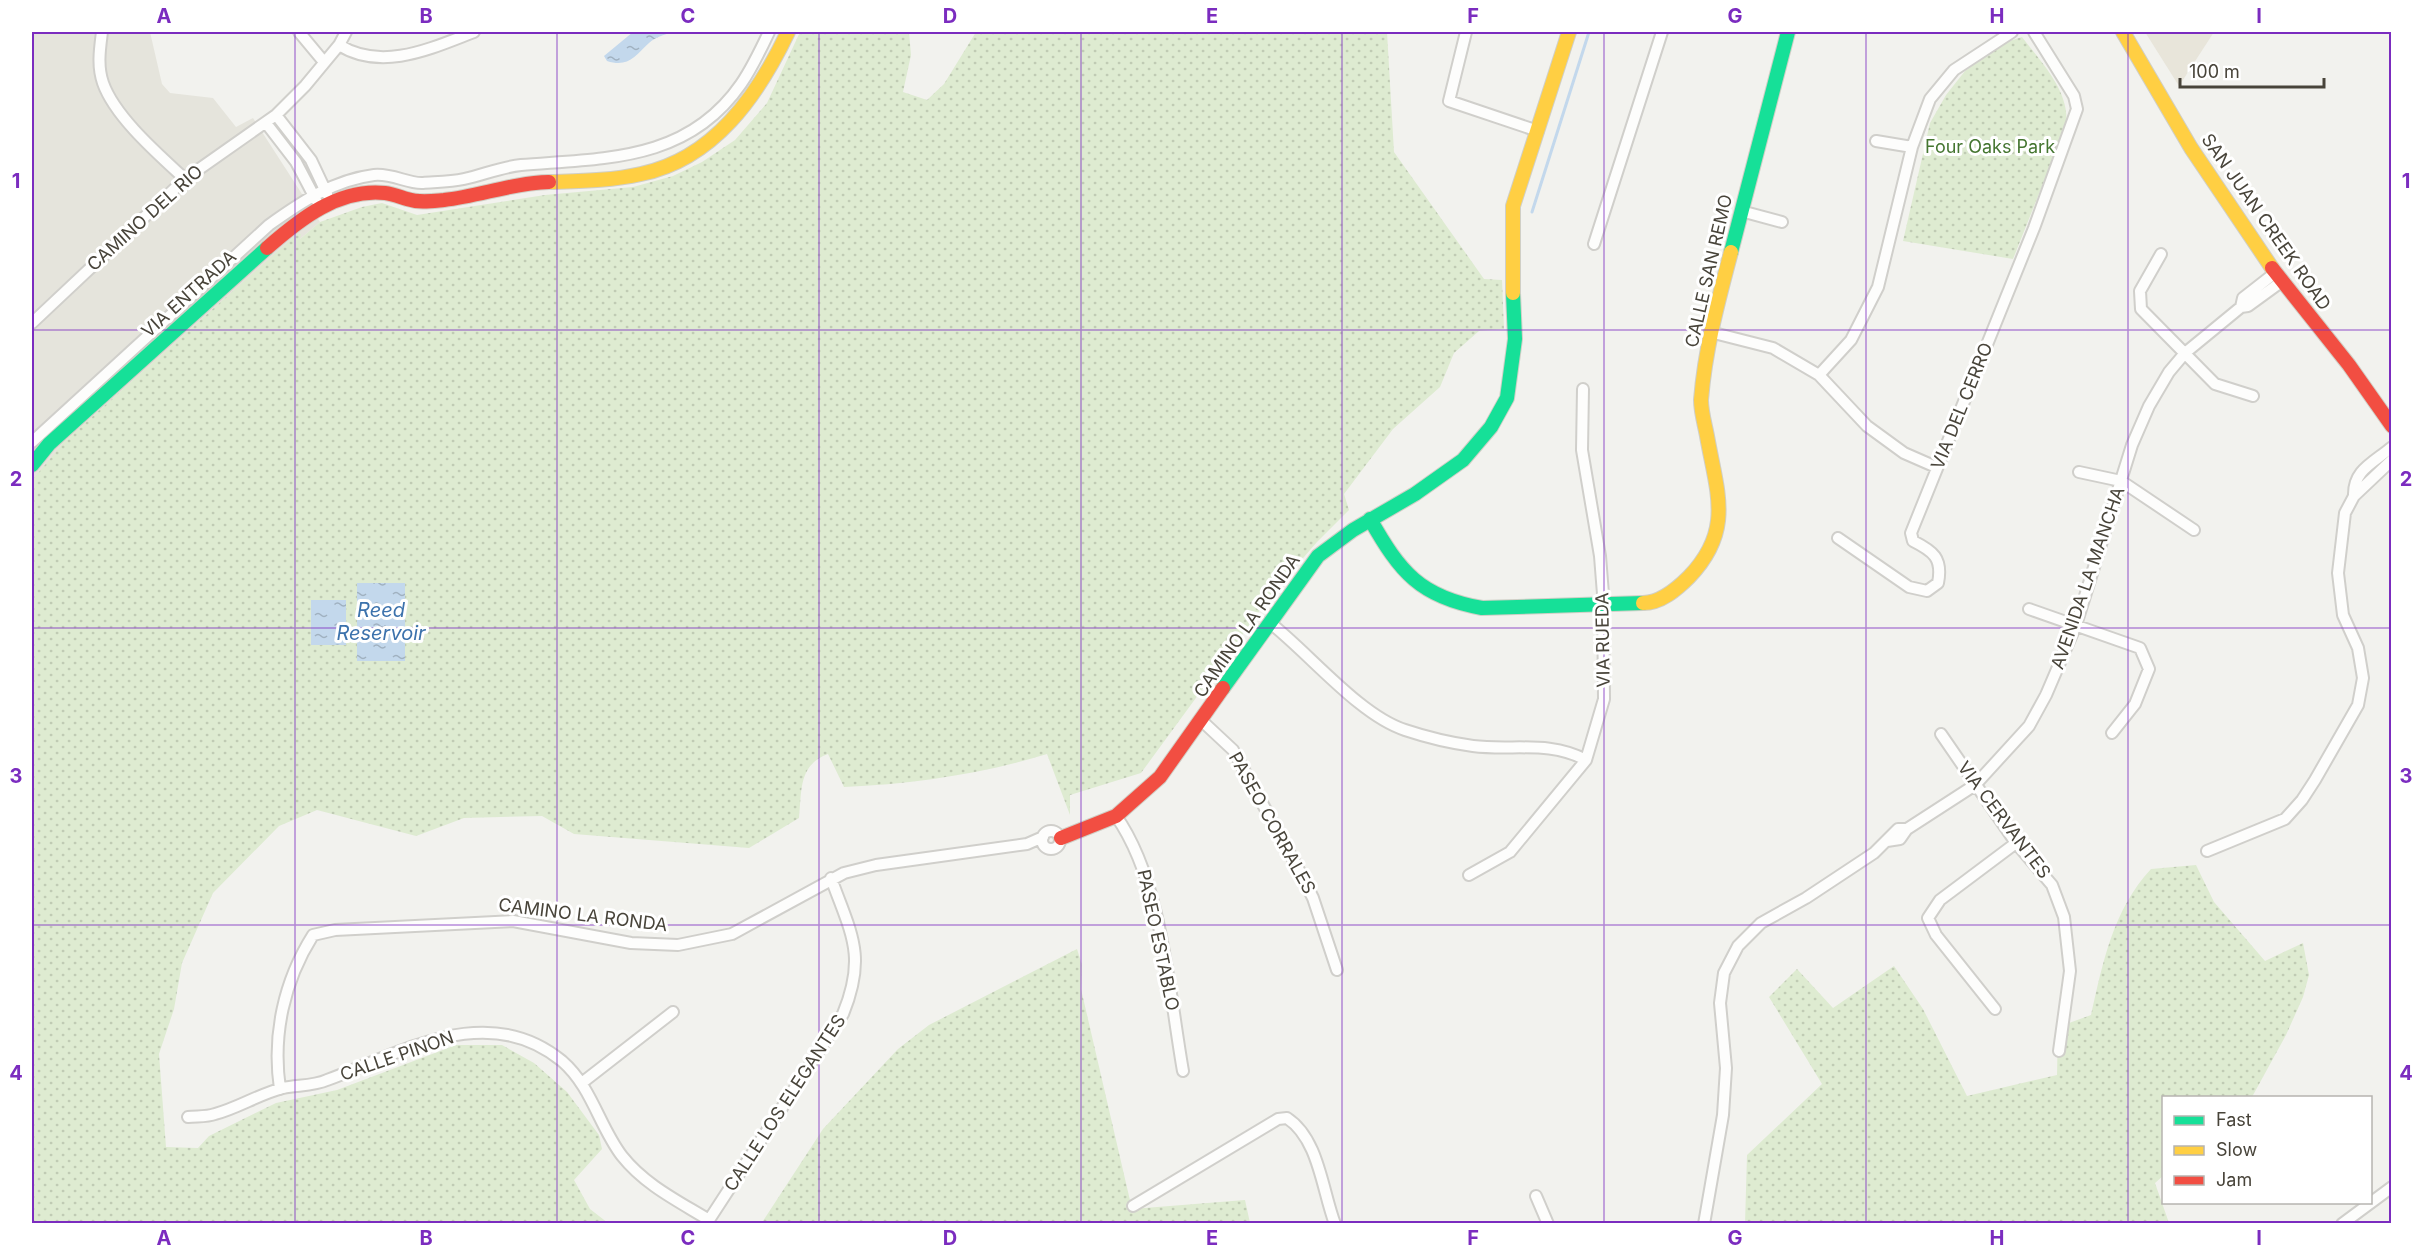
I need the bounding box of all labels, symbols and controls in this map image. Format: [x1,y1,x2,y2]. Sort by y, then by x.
text: A [157,4,172,28]
text: B [419,4,433,28]
text: C [681,4,695,28]
text: D [943,4,957,28]
text: E [1206,4,1218,28]
text: F [1467,4,1479,28]
text: G [1727,4,1743,28]
text: H [1990,4,2004,28]
text: I [2256,4,2262,28]
scale bar [2180,51,2324,89]
text: 100 m [2189,61,2240,82]
street label: SAN JUAN CREEK ROAD [2197,129,2335,314]
park label: Four Oaks Park [1925,136,2055,157]
street label: CAMINO DEL RIO [83,160,207,275]
text: 1 [12,169,20,193]
text: 1 [2402,169,2410,193]
street label: CALLE SAN REMO [1681,192,1736,349]
street label: VIA ENTRADA [137,246,240,341]
street label: VIA DEL CERRO [1927,339,1996,472]
text: 2 [10,467,22,491]
text: 2 [2400,467,2412,491]
street label: AVENIDA LA MANCHA [2046,484,2129,672]
street label: CAMINO LA RONDA [1189,550,1304,701]
street label: VIA RUEDA [1591,592,1614,688]
water label: Reed Reservoir [336,598,426,645]
street label: PASEO CORRALES [1225,748,1320,897]
street label: VIA CERVANTES [1954,757,2055,882]
text: 3 [10,764,22,788]
text: 3 [2400,764,2412,788]
street label: PASEO ESTABLO [1133,867,1184,1012]
street label: CAMINO LA RONDA [497,894,669,935]
street label: CALLE LOS ELEGANTES [720,1010,850,1195]
street label: CALLE PINON [337,1026,456,1085]
text: 4 [9,1061,23,1085]
text: 4 [2399,1061,2413,1085]
legend [2162,1096,2372,1204]
text: Fast [2216,1109,2252,1130]
text: Slow [2216,1139,2257,1160]
text: Jam [2216,1169,2252,1190]
text: A [157,1226,172,1250]
text: B [419,1226,433,1250]
text: C [681,1226,695,1250]
text: D [943,1226,957,1250]
text: E [1206,1226,1218,1250]
text: F [1467,1226,1479,1250]
text: G [1727,1226,1743,1250]
text: H [1990,1226,2004,1250]
text: I [2256,1226,2262,1250]

